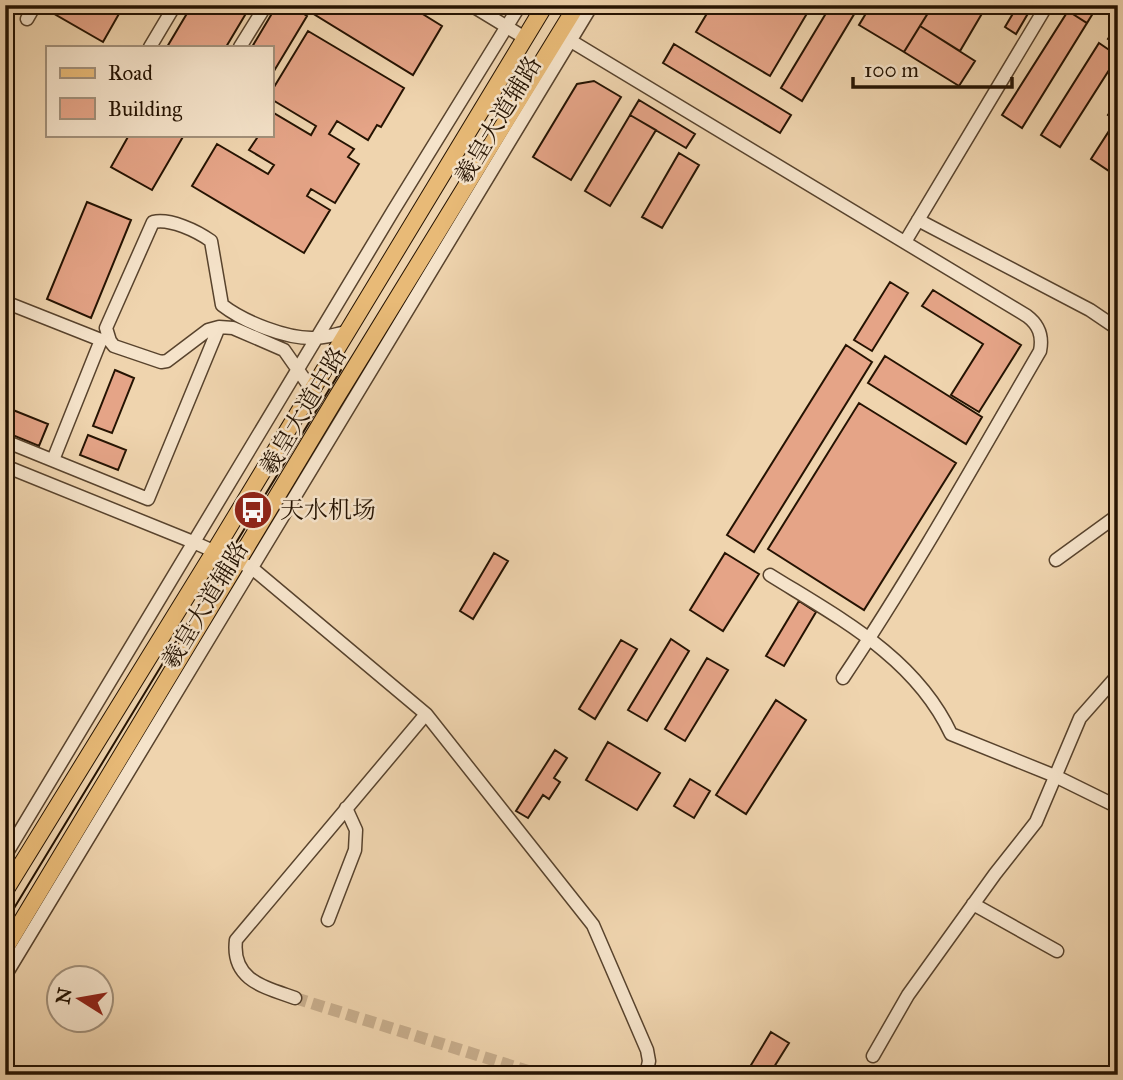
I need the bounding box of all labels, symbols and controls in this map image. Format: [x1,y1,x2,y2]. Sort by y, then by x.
legend [46,46,273,136]
scale bar [853,46,1013,90]
street label: 羲皇大道辅路 [448,51,548,189]
text: 100 m [864,57,919,83]
text: Road [108,60,153,86]
text: Building [108,96,182,122]
street label: 羲皇大道中路 [253,342,353,480]
bus stop icon: 天水机场 [232,489,274,531]
place label: 天水机场 [280,495,376,525]
street label: 羲皇大道辅路 [155,536,255,674]
north arrow [46,964,116,1034]
text: N [51,986,77,1006]

